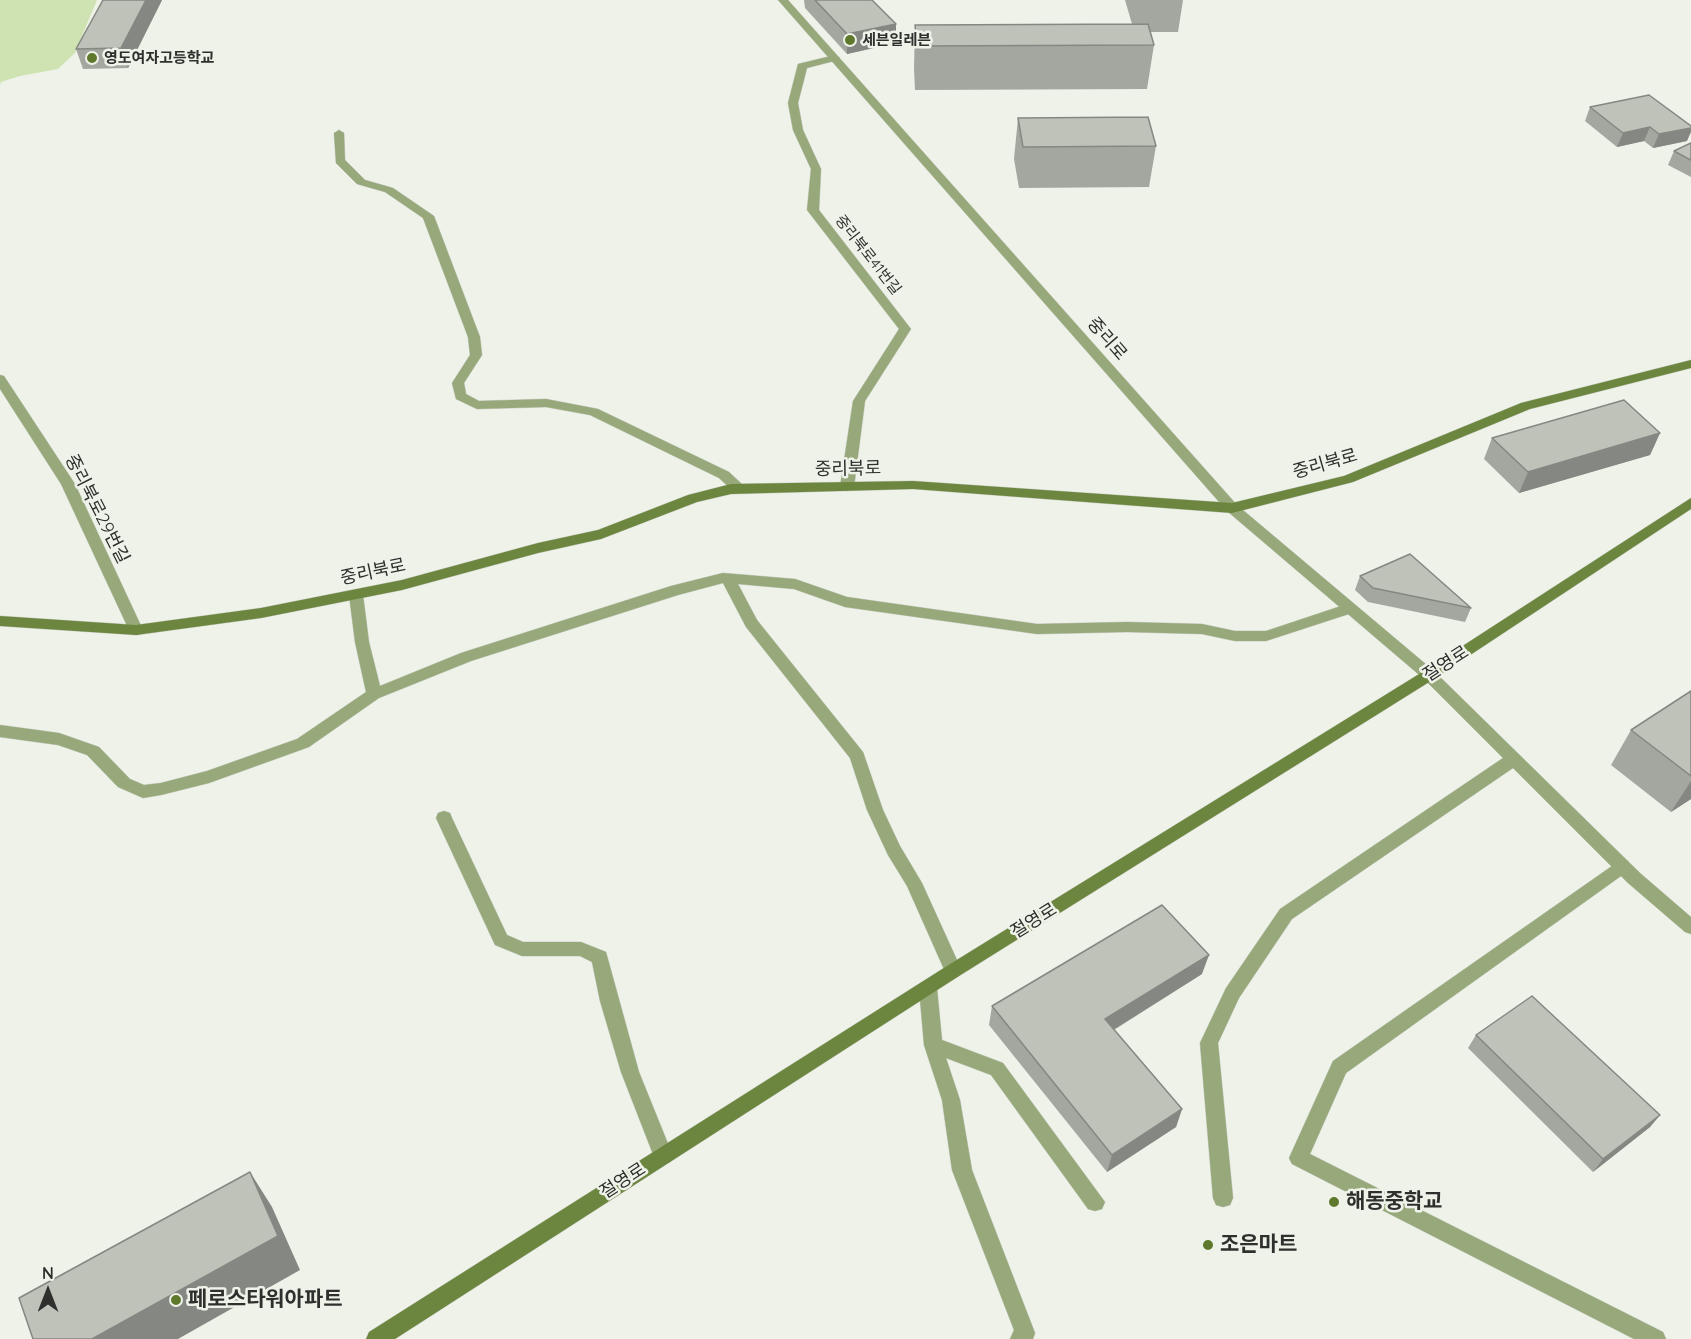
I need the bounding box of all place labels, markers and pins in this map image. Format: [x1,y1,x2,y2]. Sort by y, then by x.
place label: 세븐일레븐 [862,31,931,49]
marker: 세븐일레븐 [843,33,857,47]
place label: 영도여자고등학교 [104,49,214,67]
marker: 영도여자고등학교 [85,51,99,65]
place label: 해동중학교 [1346,1189,1443,1215]
marker: 해동중학교 [1327,1195,1341,1209]
place label: 조은마트 [1220,1232,1297,1258]
marker: 조은마트 [1201,1238,1215,1252]
place label: 페로스타워아파트 [188,1287,343,1313]
marker: 페로스타워아파트 [169,1293,183,1307]

